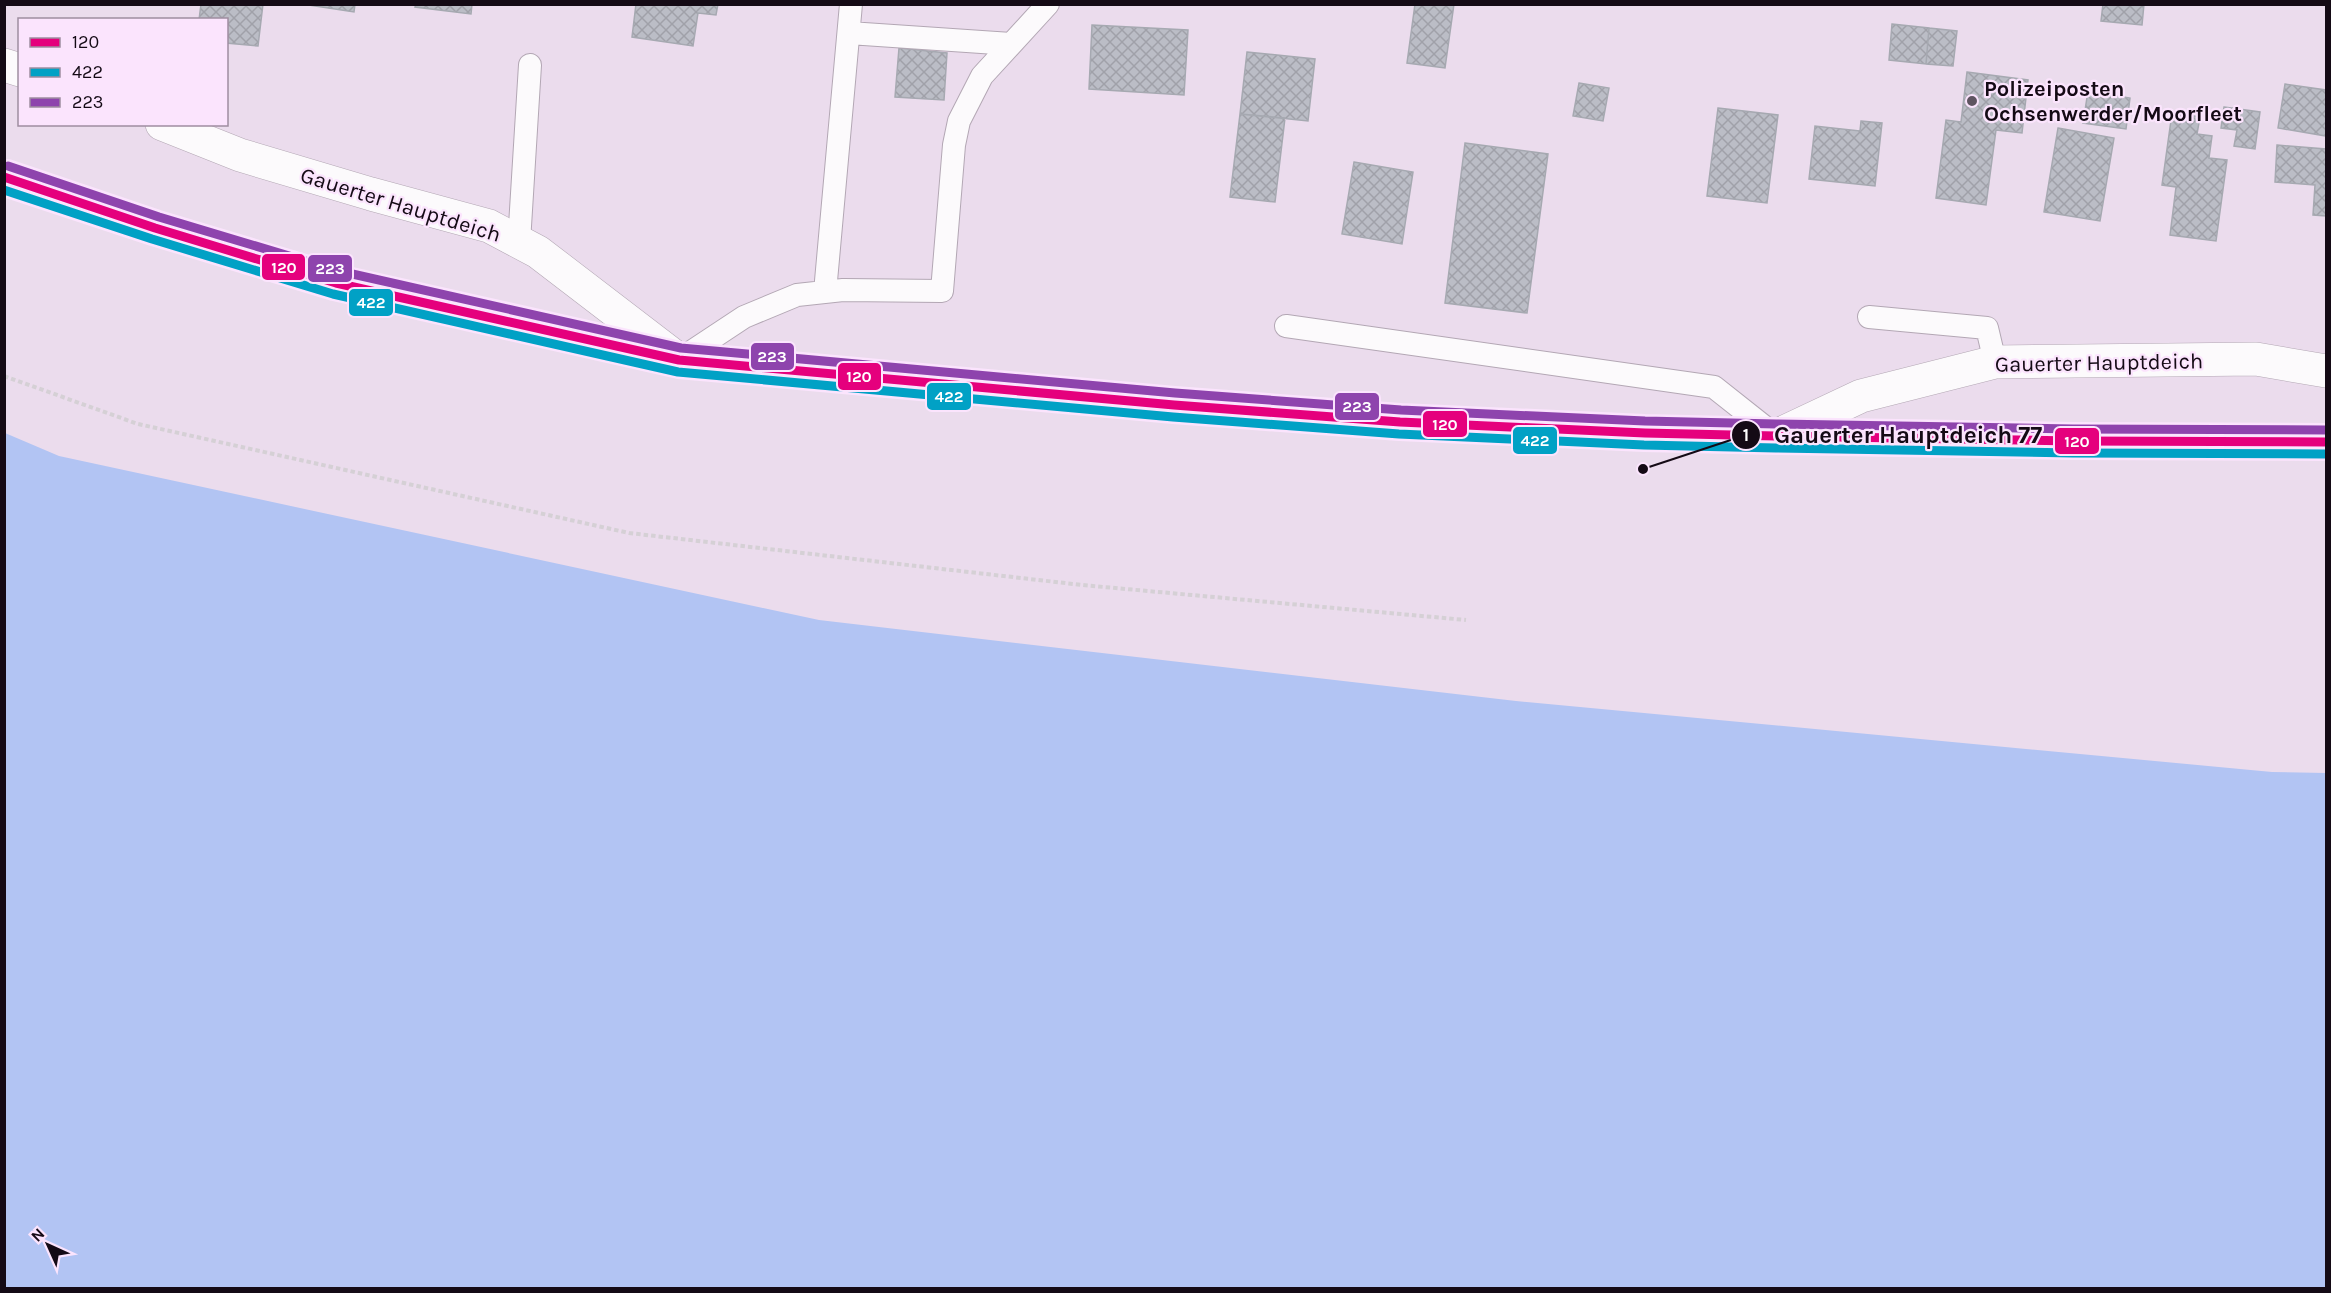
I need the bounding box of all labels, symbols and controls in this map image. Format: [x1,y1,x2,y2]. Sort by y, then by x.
legend [18,18,228,126]
text: 120 [72,31,99,53]
text: 422 [72,61,103,83]
place label: Polizeiposten Ochsenwerder/Moorfleet [1984,76,2242,127]
text: 223 [72,91,104,113]
marker: Polizeiposten Ochsenwerder/Moorfleet [1965,94,1979,108]
street label: Gauerter Hauptdeich [297,162,504,248]
line badge: 120 [261,253,306,281]
line badge: 223 [307,254,353,283]
text: 120 [271,258,297,277]
text: 223 [315,259,345,278]
line badge: 422 [348,288,394,317]
text: 422 [357,293,385,312]
line badge: 223 [750,342,795,371]
text: 223 [757,347,787,366]
street label: Gauerter Hauptdeich [1995,348,2203,378]
line badge: 120 [837,362,882,391]
text: 120 [846,367,872,386]
line badge: 422 [926,382,972,411]
text: 422 [935,387,963,406]
line badge: 223 [1334,392,1380,421]
text: 223 [1342,397,1372,416]
line badge: 120 [1422,410,1468,438]
callout: Gauerter Hauptdeich 77 [1731,414,2054,456]
text: 120 [1432,415,1458,434]
text: Gauerter Hauptdeich 77 [1774,421,2042,449]
text: 1 [1743,424,1749,446]
line badge: 422 [1512,426,1558,455]
line badge: 120 [2054,427,2100,455]
text: 422 [1521,431,1549,450]
text: 120 [2064,432,2090,451]
north arrow [18,1215,78,1275]
text: N [27,1224,49,1246]

